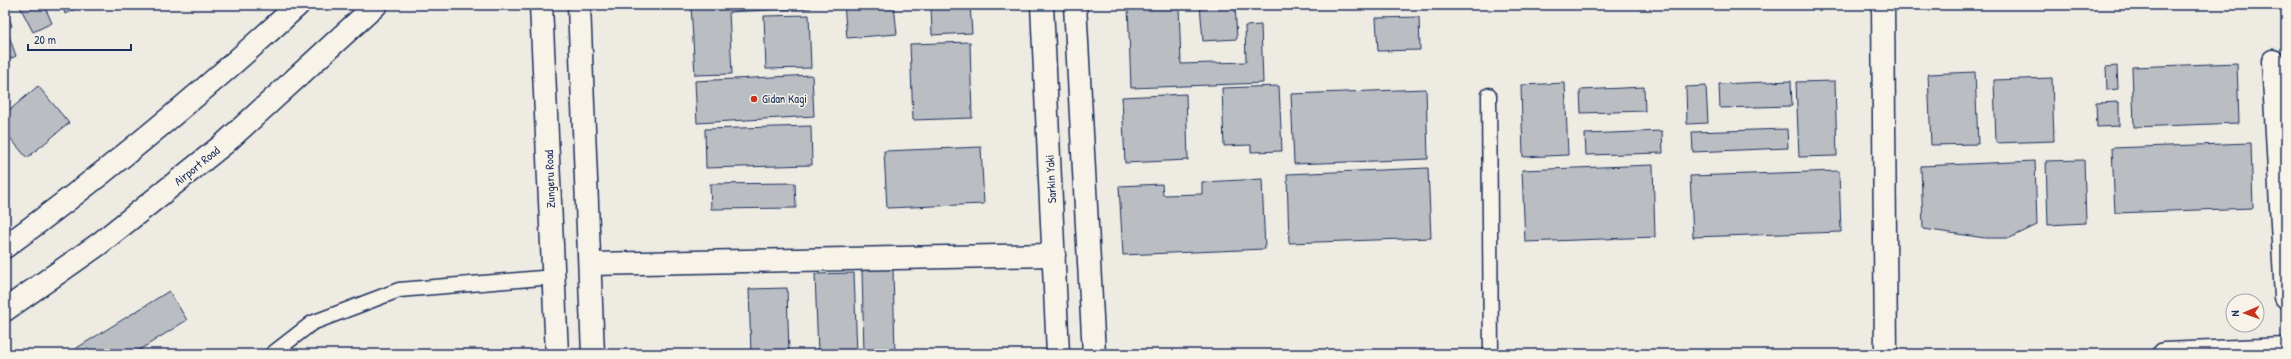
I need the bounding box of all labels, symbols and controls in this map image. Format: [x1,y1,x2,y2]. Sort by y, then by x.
scale bar [28,26,131,52]
text: 20 m [34,31,56,48]
place label: Gidan Kagi [762,90,807,107]
marker: Gidan Kagi [749,94,759,104]
street label: Airport Road [170,142,223,189]
street label: Zungeru Road [540,149,559,208]
street label: Sarkin Yaki [1041,154,1060,204]
north arrow [2225,293,2265,333]
text: N [2228,310,2242,317]

